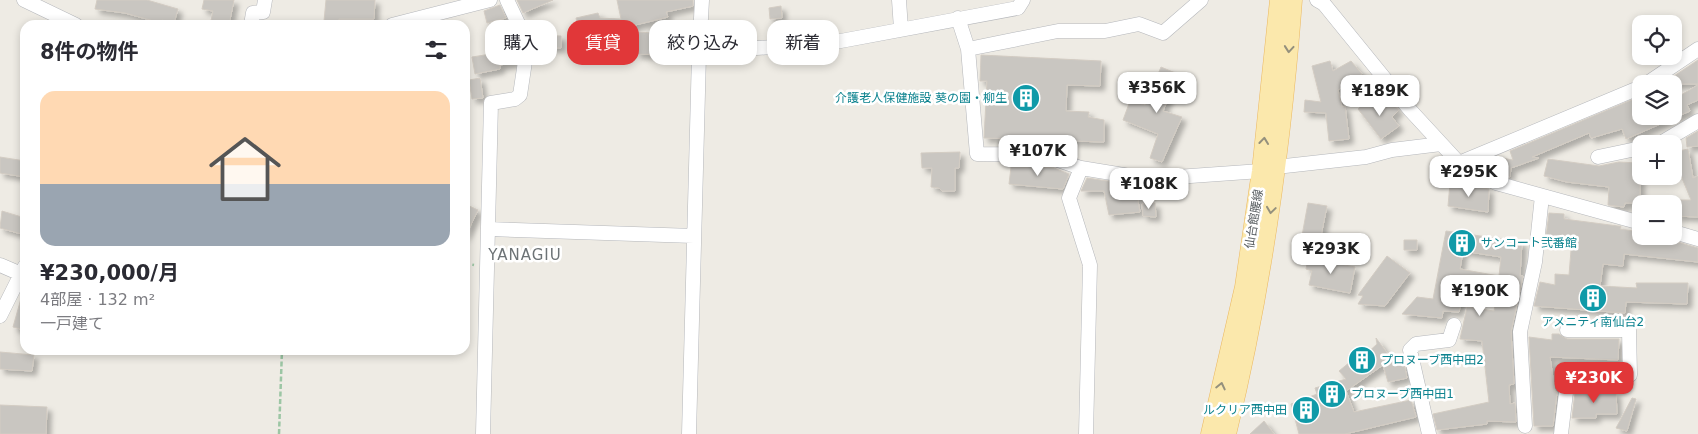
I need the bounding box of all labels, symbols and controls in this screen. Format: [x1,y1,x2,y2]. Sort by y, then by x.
map controls [1632,15,1682,245]
button: locate [1632,15,1682,65]
chip: 購入 [485,20,557,65]
chip: 賃貸 [567,20,639,65]
chip: 絞り込み [649,20,757,65]
chip: 新着 [767,20,839,65]
icon: filters [422,36,450,64]
text: 8件の物件 [40,40,139,64]
one-way arrow [1284,45,1295,53]
pin: ¥356K [1122,72,1192,114]
pin: ¥189K [1345,74,1415,117]
button: layers [1632,75,1682,125]
text: ¥356K [1129,78,1185,97]
text: ¥189K [1352,81,1408,100]
building icon: 介護老人保健施設 葵の園・柳生 [1011,83,1041,113]
place label: 介護老人保健施設 葵の園・柳生 [835,91,1007,105]
icon: home [200,124,290,214]
pin: ¥107K [1003,134,1073,177]
button: + [1632,135,1682,185]
one-way arrow [1259,136,1270,144]
text: ¥107K [1010,141,1066,160]
pin: ¥295K [1434,156,1504,198]
text: ¥295K [1441,162,1497,181]
pin: ¥108K [1114,168,1184,210]
text: ¥108K [1121,174,1177,193]
street label: 仙台館腰線 [1242,188,1266,250]
button: − [1632,195,1682,245]
one-way arrow [1266,206,1276,214]
building icon: サンコート弐番館 [1447,228,1477,258]
pin: ¥293K [1296,232,1366,275]
place label: サンコート弐番館 [1481,236,1577,250]
text: ¥293K [1303,239,1359,258]
district label: YANAGIU [487,246,562,264]
text: ¥230,000/月 [40,261,179,285]
pin: ¥190K [1445,274,1515,317]
text: ¥190K [1452,281,1508,300]
building icon: アメニティ南仙台2 [1578,283,1608,313]
text: 4部屋 · 132 m² [40,290,155,309]
text: 一戸建て [40,314,104,333]
place label: アメニティ南仙台2 [1542,315,1644,329]
building icon: プロヌーブ西中田2 [1347,345,1377,375]
place label: プロヌーブ西中田2 [1381,353,1484,367]
pin: ¥230K [1559,362,1629,404]
text: ¥230K [1566,368,1622,387]
building icon: プロヌーブ西中田1 [1317,379,1347,409]
one-way arrow [1215,382,1226,391]
place label: プロヌーブ西中田1 [1351,387,1454,401]
building icon: ルクリア西中田 [1291,395,1321,425]
place label: ルクリア西中田 [1203,403,1287,417]

